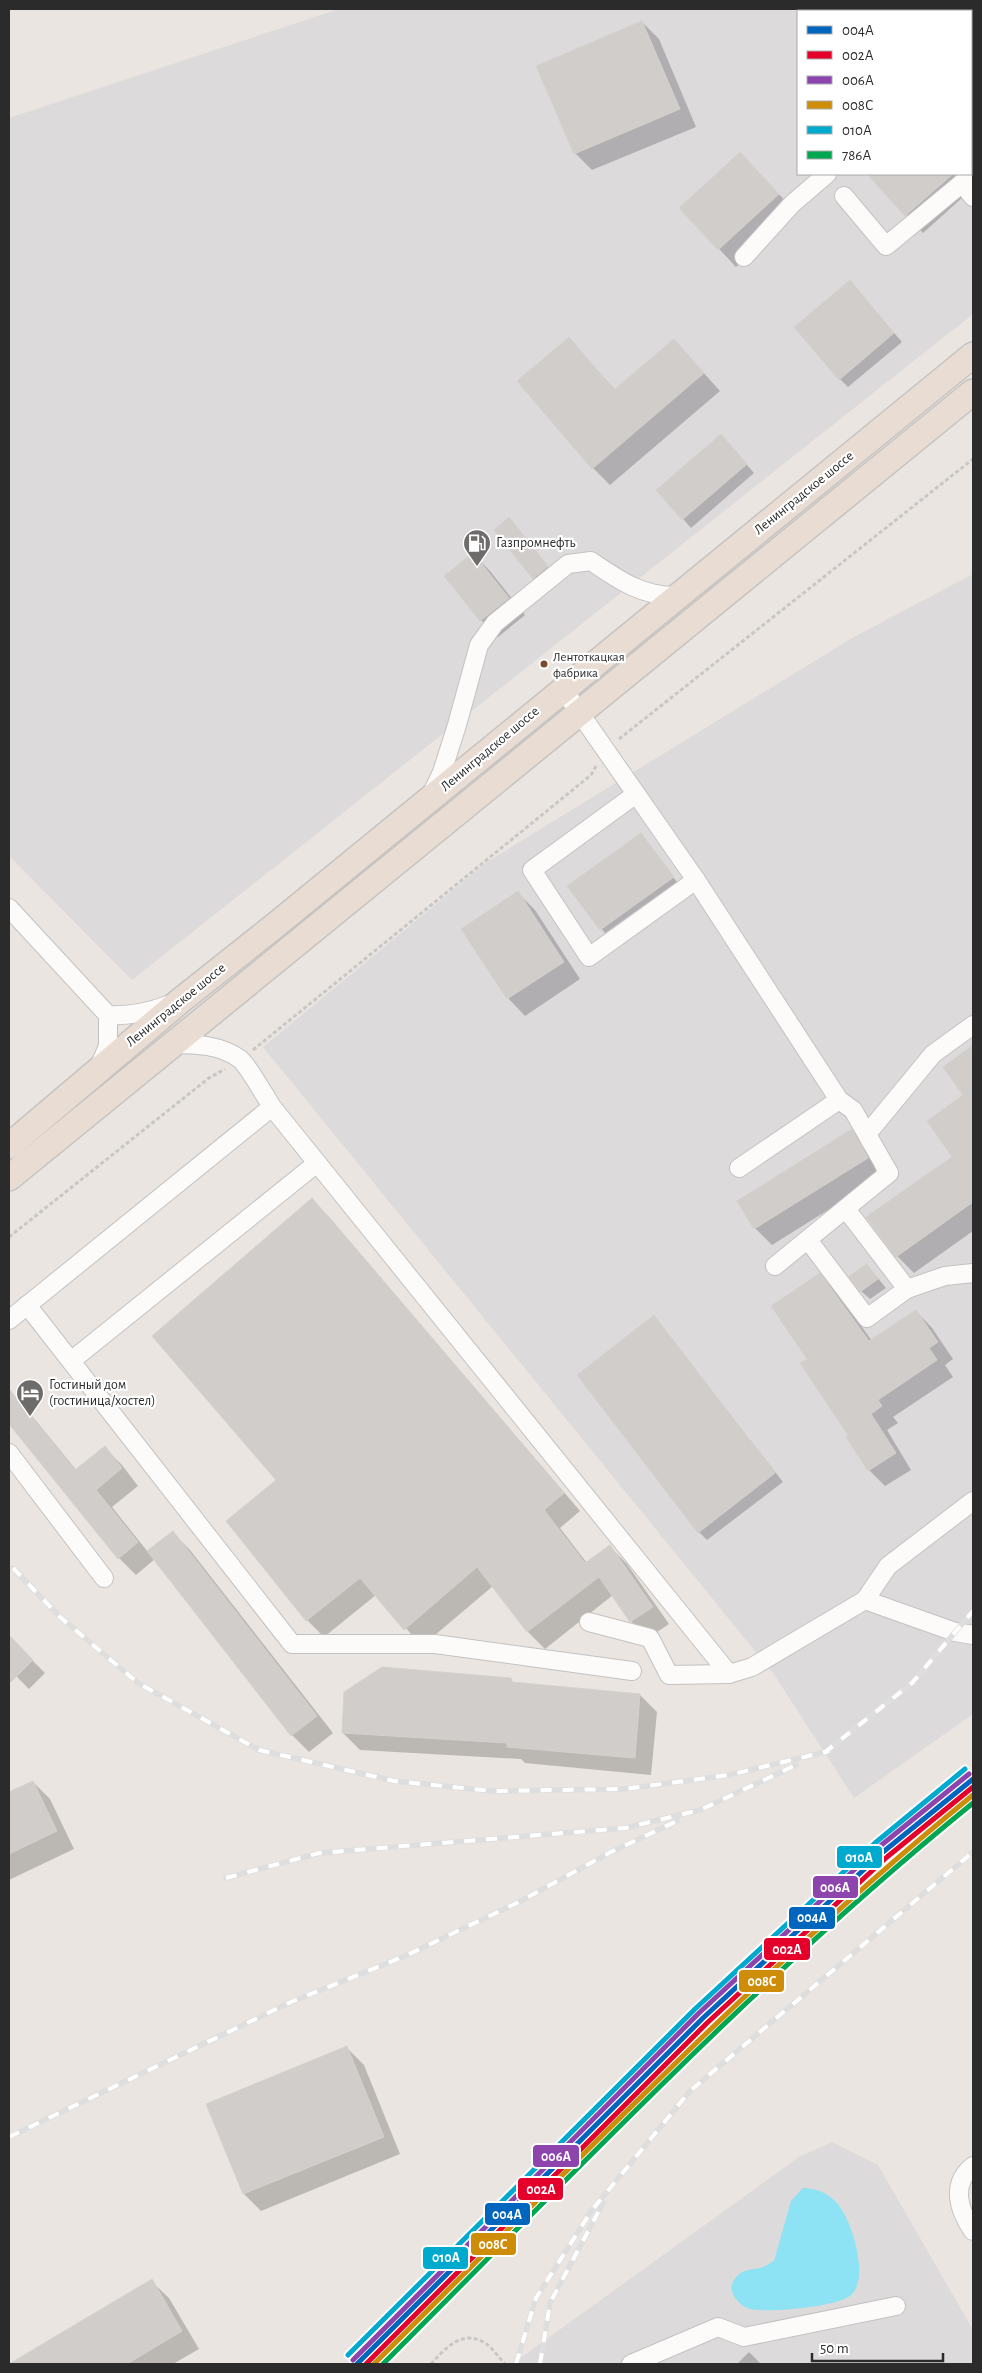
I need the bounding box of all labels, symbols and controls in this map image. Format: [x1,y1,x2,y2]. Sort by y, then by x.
legend [797,10,972,175]
text: 004А [842,23,874,38]
text: 002А [842,48,874,63]
text: 006А [842,73,874,88]
text: 008С [842,98,873,113]
text: 010А [842,123,872,138]
text: 786А [842,148,871,163]
street label: Ленинградское шоссе [752,449,856,537]
fuel station icon: Газпромнефть [462,528,492,567]
place label: Газпромнефть [496,536,575,550]
place label: Лентоткацкая фабрика [553,651,625,680]
marker: Лентоткацкая фабрика [539,659,549,669]
street label: Ленинградское шоссе [438,704,542,794]
street label: Ленинградское шоссе [124,961,228,1049]
hotel icon: Гостиный дом (гостиница/хостел) [15,1378,45,1417]
place label: Гостиный дом (гостиница/хостел) [49,1378,156,1408]
line badge: 010А [836,1845,883,1869]
text: 010А [845,1851,874,1865]
line badge: 006А [812,1875,859,1899]
text: 006А [820,1881,850,1895]
line badge: 004А [788,1906,836,1930]
text: 004А [797,1911,828,1925]
line badge: 002А [763,1937,811,1961]
text: 002А [772,1943,802,1957]
line badge: 008С [738,1969,785,1993]
text: 008С [747,1975,777,1989]
line badge: 006А [532,2144,580,2168]
text: 006А [541,2150,571,2164]
line badge: 002А [517,2177,564,2201]
text: 002А [526,2183,556,2197]
line badge: 004А [484,2202,531,2226]
text: 004А [492,2208,523,2222]
line badge: 008С [470,2232,517,2256]
text: 008С [478,2238,508,2252]
line badge: 010А [422,2246,469,2270]
text: 010А [432,2251,461,2265]
scale bar [812,2330,943,2362]
text: 50 m [820,2341,849,2356]

